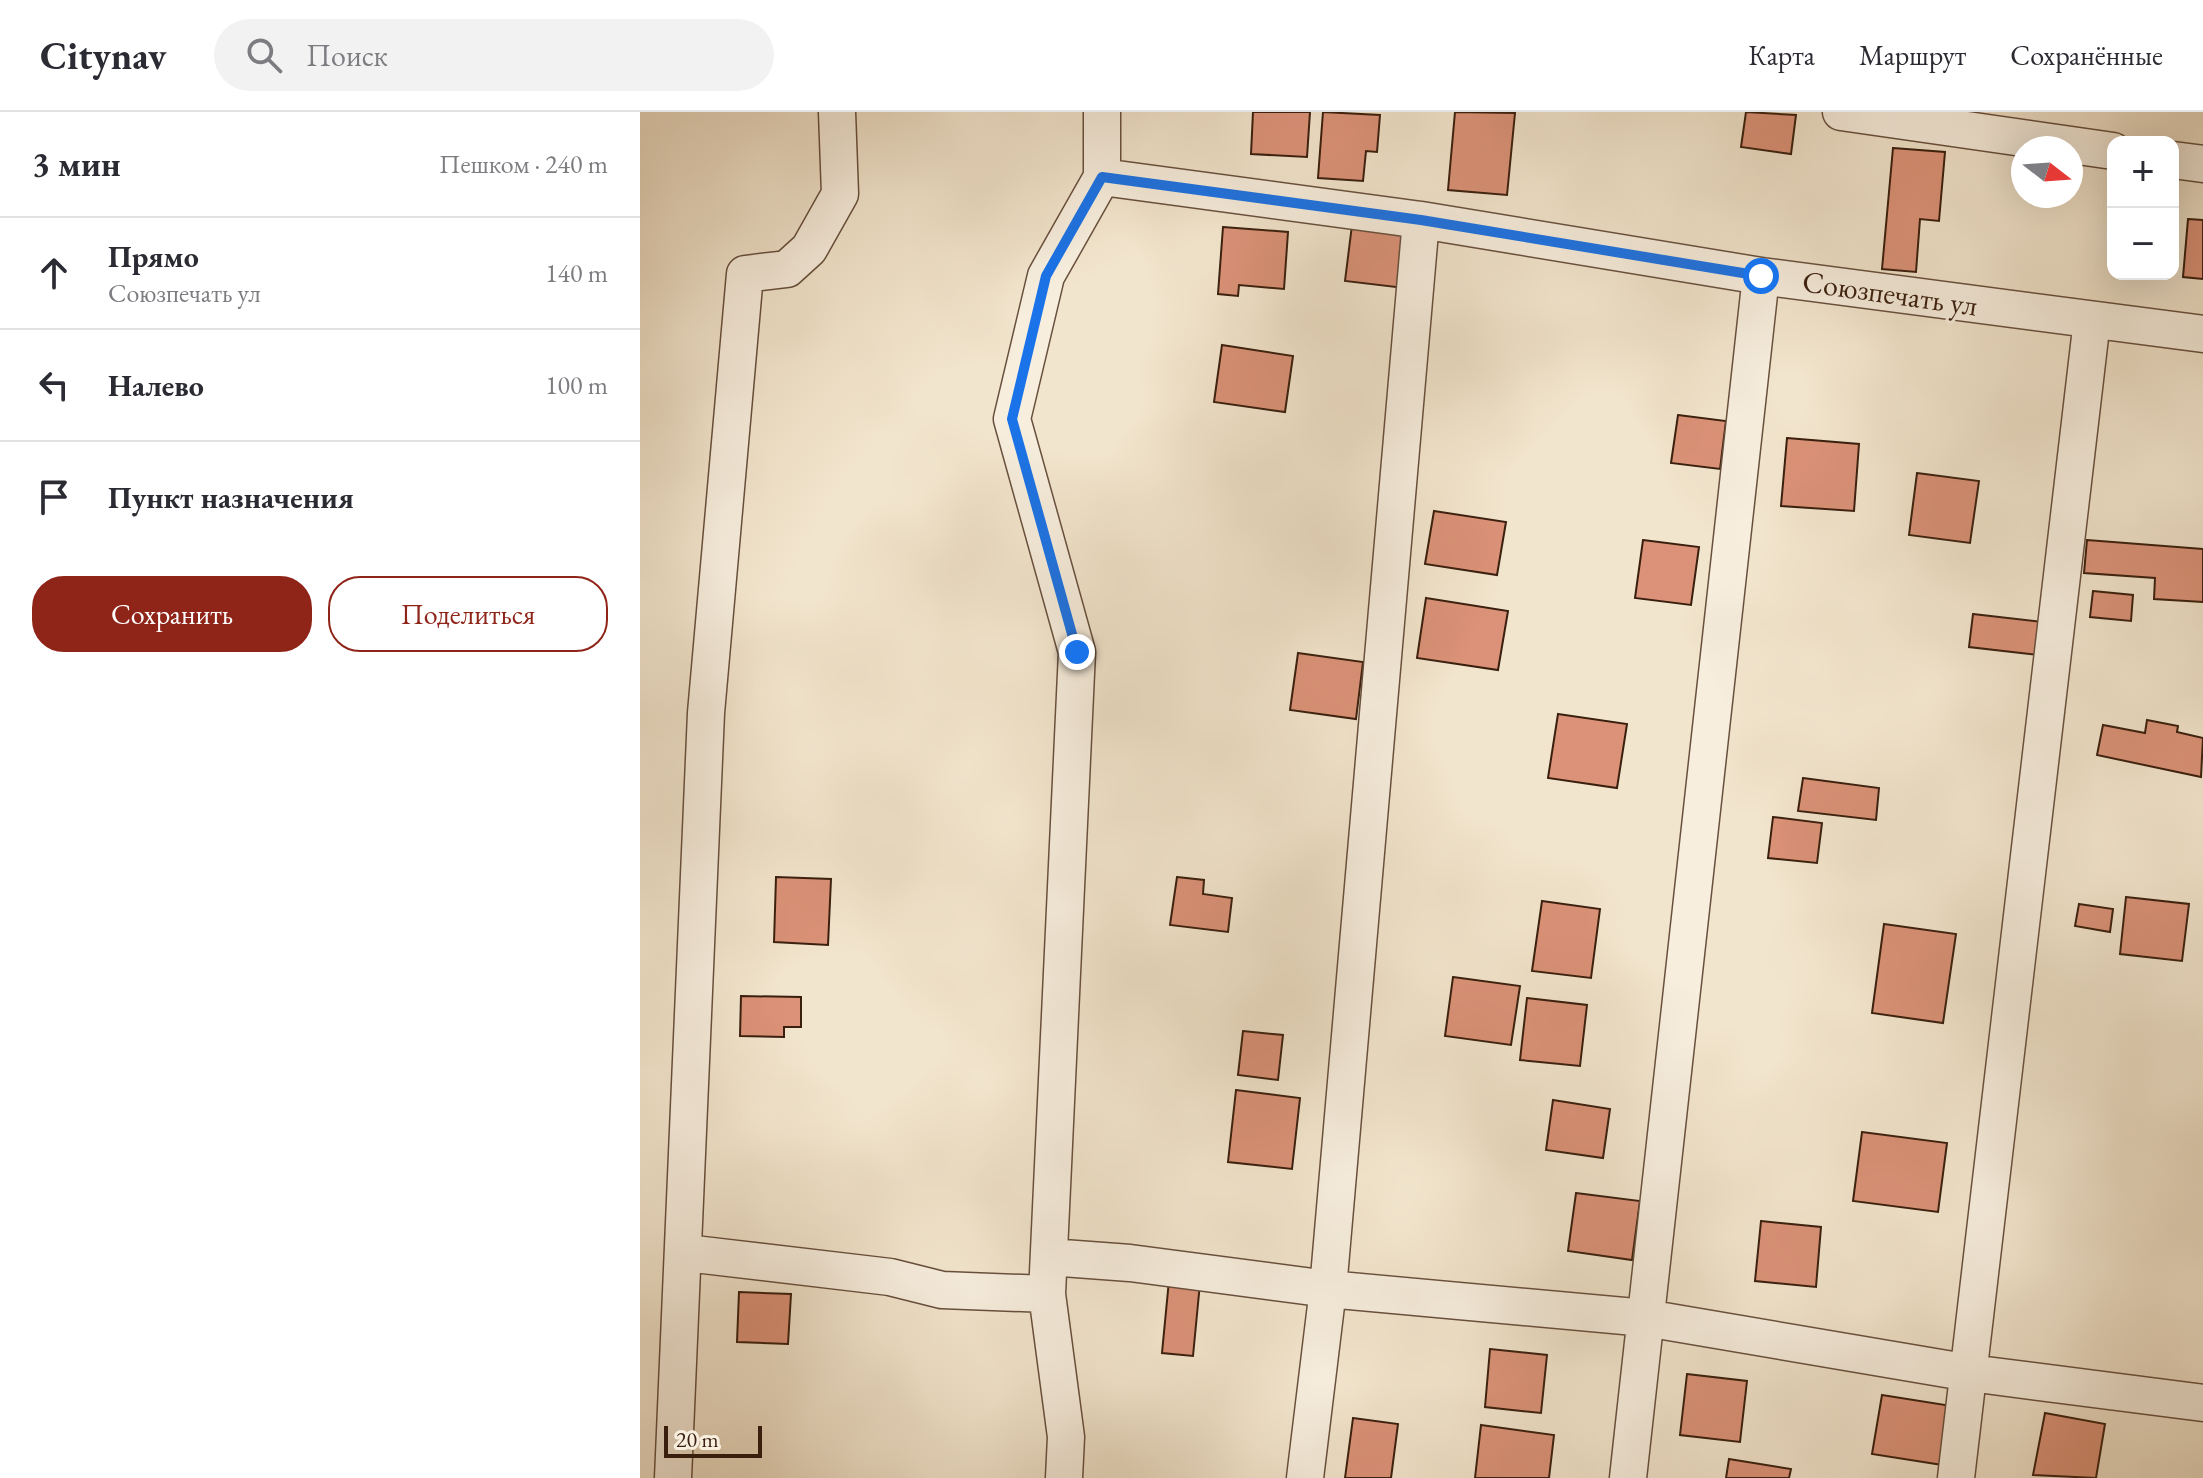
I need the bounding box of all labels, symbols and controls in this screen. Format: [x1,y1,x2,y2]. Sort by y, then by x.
search box [214,19,774,91]
text: Citynav [40,31,166,80]
icon: search [242,33,286,77]
text: Поиск [306,36,388,75]
text: Карта [1748,37,1815,73]
text: Маршрут [1859,37,1966,73]
text: Сохранённые [2010,37,2163,73]
north arrow [2011,136,2083,208]
map controls [2107,136,2179,280]
button: + [2107,136,2179,208]
text: 3 мин [32,142,121,186]
text: Пешком · 240 m [439,147,608,181]
button: − [2107,208,2179,280]
text: Прямо [108,237,199,276]
icon: ahead [32,251,76,295]
text: 140 m [545,256,608,290]
route start [1743,258,1779,294]
street label: Союзпечать ул [1800,261,1980,325]
text: Союзпечать ул [108,276,261,310]
icon: left [32,363,76,407]
text: Налево [108,366,204,405]
text: 100 m [545,368,608,402]
icon: arrive [32,475,76,519]
text: Пункт назначения [108,478,354,517]
button: Сохранить [32,576,312,652]
button: Поделиться [328,576,608,652]
route end [1059,634,1095,670]
scale bar [664,1422,762,1458]
text: 20 m [676,1425,719,1454]

